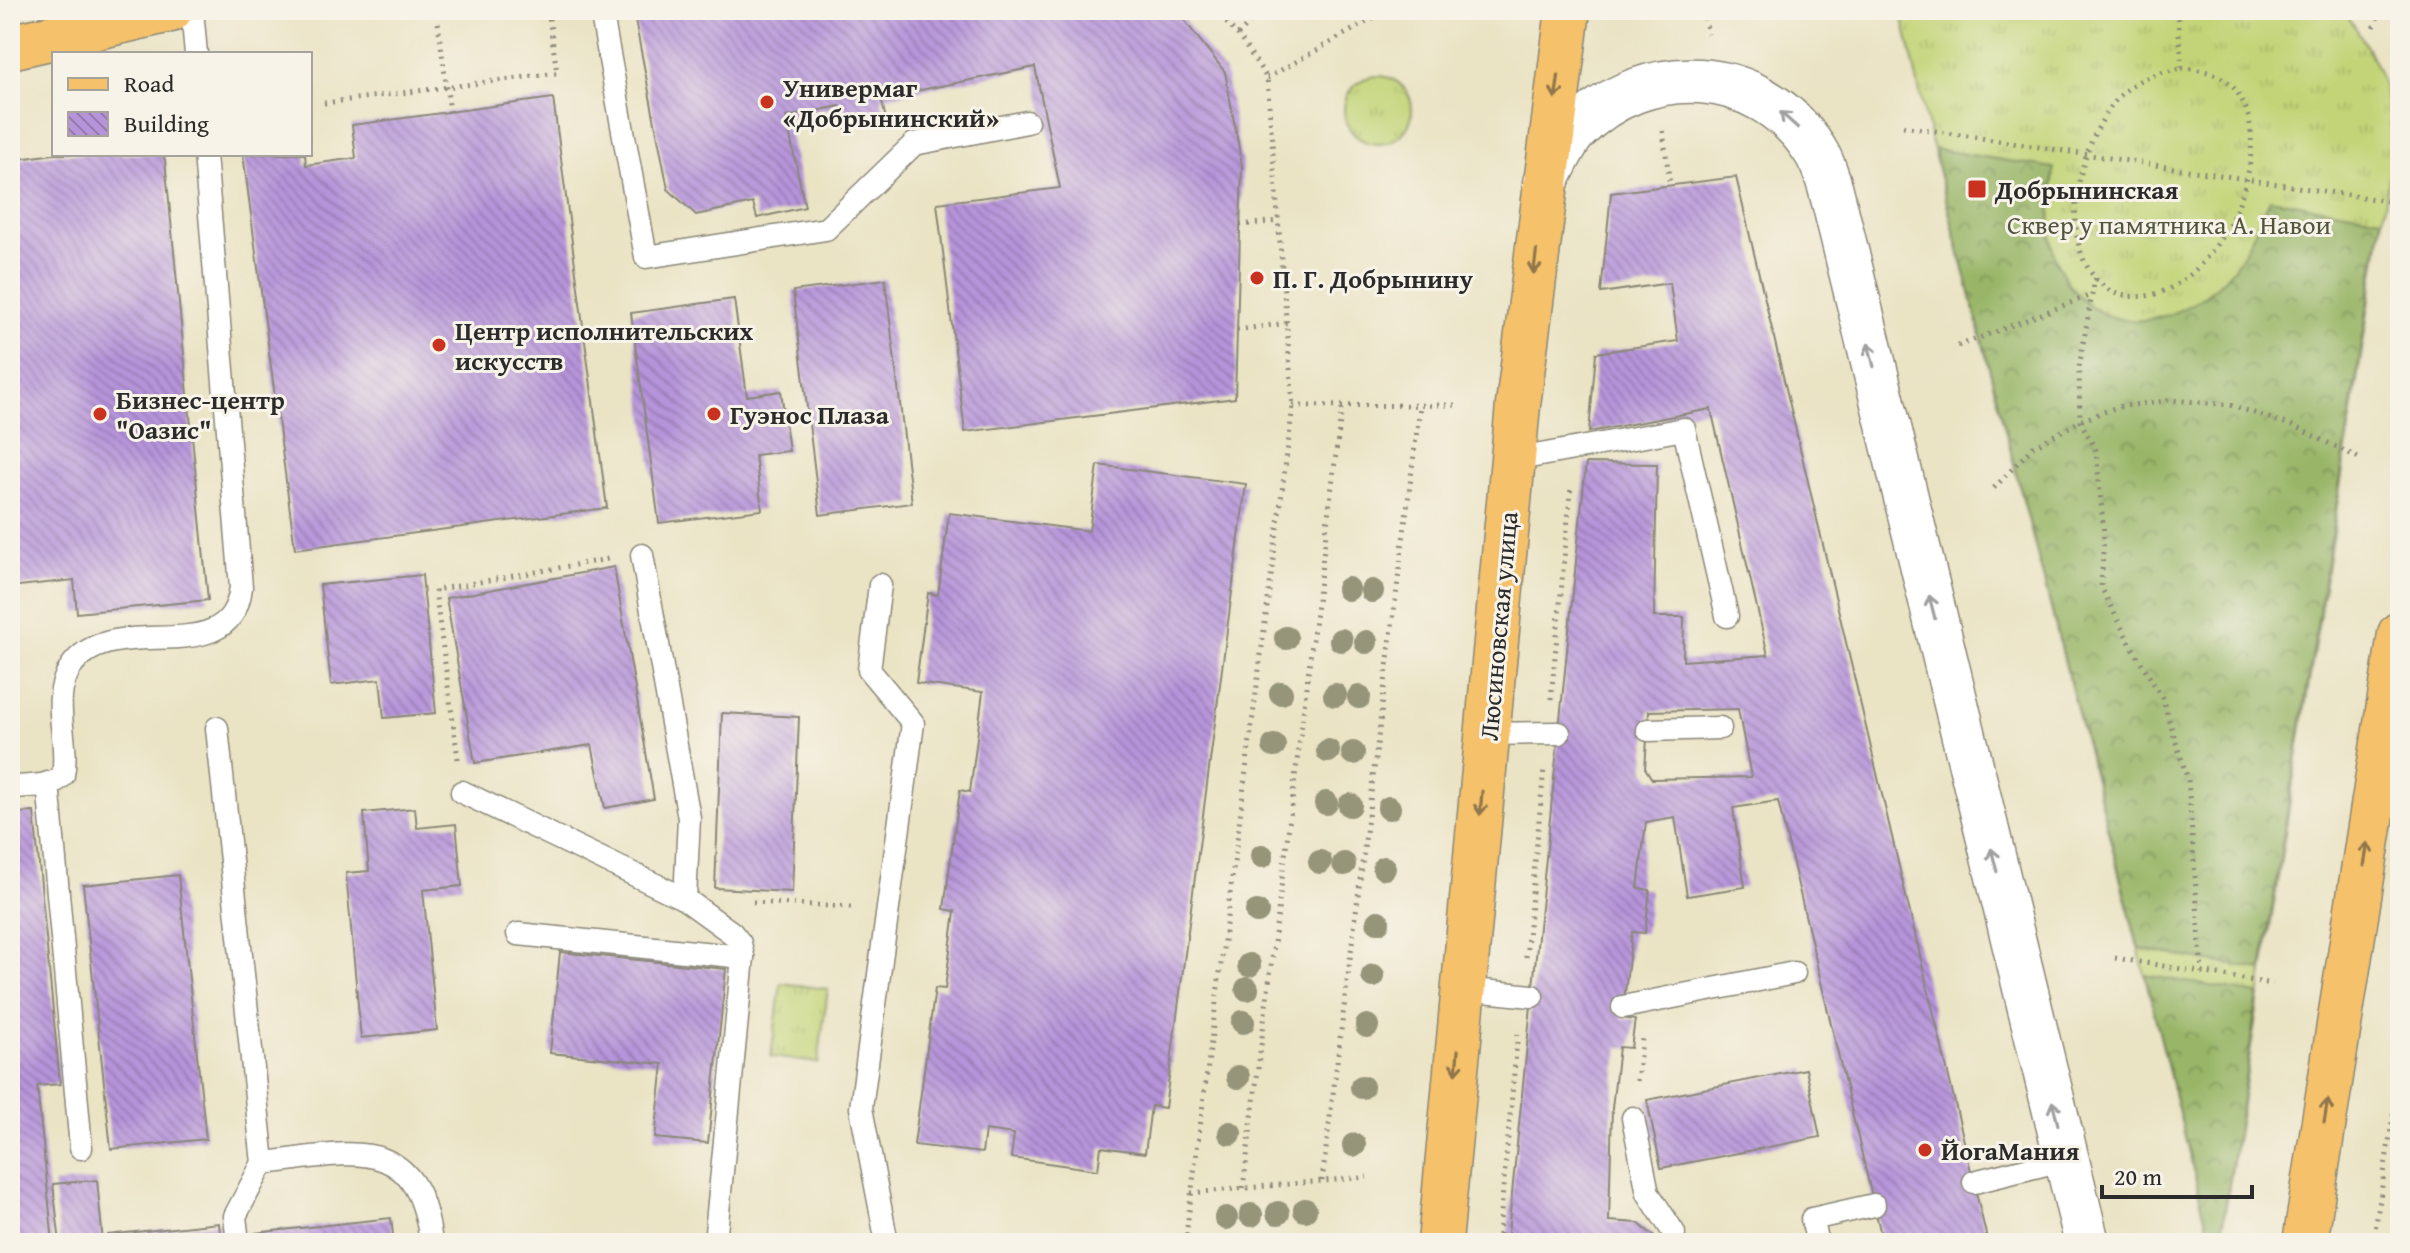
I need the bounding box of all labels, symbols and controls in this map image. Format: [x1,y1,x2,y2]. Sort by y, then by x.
legend [52,52,312,156]
text: Road [124,66,174,101]
place label: Универмаг «Добрынинский» [783,68,999,137]
one-way arrow [1549,74,1564,99]
marker: Универмаг «Добрынинский» [758,93,776,111]
text: Building [124,106,209,141]
one-way arrow [1779,111,1799,129]
place label: Добрынинская [1994,170,2178,209]
marker: Добрынинская [1966,178,1988,200]
park label: Сквер у памятника А. Навои [2007,205,2331,244]
one-way arrow [1527,248,1542,275]
place label: П. Г. Добрынину [1273,259,1473,298]
marker: П. Г. Добрынину [1248,269,1266,287]
place label: Центр исполнительских искусств [455,311,754,380]
marker: Центр исполнительских искусств [430,336,448,354]
one-way arrow [1863,342,1878,368]
place label: Бизнес-центр "Оазис" [116,380,285,449]
place label: Гуэнос Плаза [730,395,890,434]
marker: Бизнес-центр "Оазис" [91,405,109,423]
marker: Гуэнос Плаза [705,405,723,423]
street label: Люсиновская улица [1469,509,1527,742]
one-way arrow [1924,595,1939,621]
one-way arrow [1473,789,1488,816]
one-way arrow [2359,842,2374,867]
one-way arrow [1986,848,2001,874]
one-way arrow [1449,1048,1464,1074]
one-way arrow [2319,1098,2334,1124]
one-way arrow [2047,1100,2062,1126]
place label: ЙогаМания [1941,1131,2080,1170]
marker: ЙогаМания [1916,1141,1934,1159]
scale bar [2102,1149,2252,1199]
text: 20 m [2114,1159,2162,1194]

